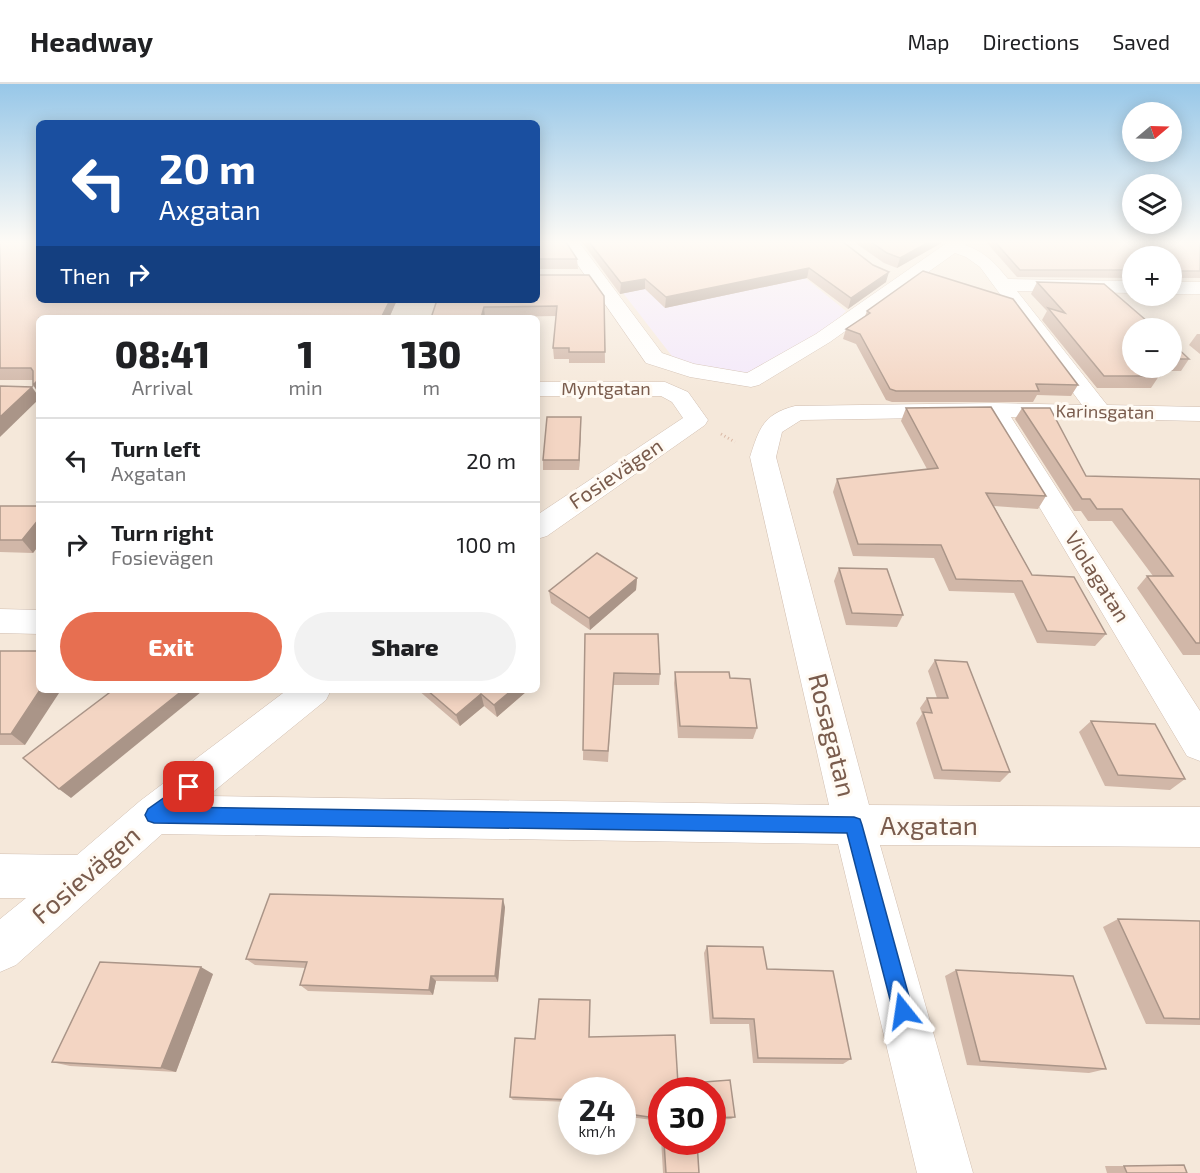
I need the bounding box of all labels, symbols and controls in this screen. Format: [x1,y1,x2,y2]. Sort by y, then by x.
text: Headway [30,24,153,58]
text: Map [907,29,950,54]
text: Directions [983,29,1079,54]
text: Saved [1112,29,1170,54]
north arrow [1122,102,1182,162]
map controls [1122,102,1182,378]
text: 20 m [159,142,256,192]
icon: left [60,144,138,222]
button: layers [1122,174,1182,234]
text: Axgatan [159,193,261,225]
button: + [1122,246,1182,306]
icon: right [122,258,155,291]
text: Then [60,262,110,288]
button: − [1122,318,1182,378]
text: 08:41 [115,332,210,375]
text: 1 [297,332,314,375]
text: 130 [401,332,461,375]
text: Arrival [132,375,193,399]
text: min [289,375,323,399]
text: m [423,375,440,399]
street label: Myntgatan [561,377,651,399]
street label: Karinsgatan [1055,399,1155,423]
street label: Fosievägen [564,432,667,513]
text: Turn left [111,435,200,461]
icon: left [60,444,93,477]
text: 20 m [466,447,516,473]
text: Axgatan [111,461,186,485]
text: Turn right [111,519,213,545]
street label: Violagatan [1060,526,1136,626]
icon: right [60,528,93,561]
text: 100 m [457,531,516,557]
text: Fosievägen [111,545,214,569]
button: Exit [60,612,282,681]
button: Share [294,612,516,681]
street label: Rosagatan [803,670,864,800]
pin [163,761,214,812]
icon: arrive [172,770,205,803]
street label: Axgatan [880,809,978,840]
street label: Fosievägen [25,818,145,929]
position arrow [871,979,935,1043]
speed limit sign: 30 [648,1077,726,1155]
text: 24 [579,1091,615,1127]
text: km/h [578,1122,616,1140]

